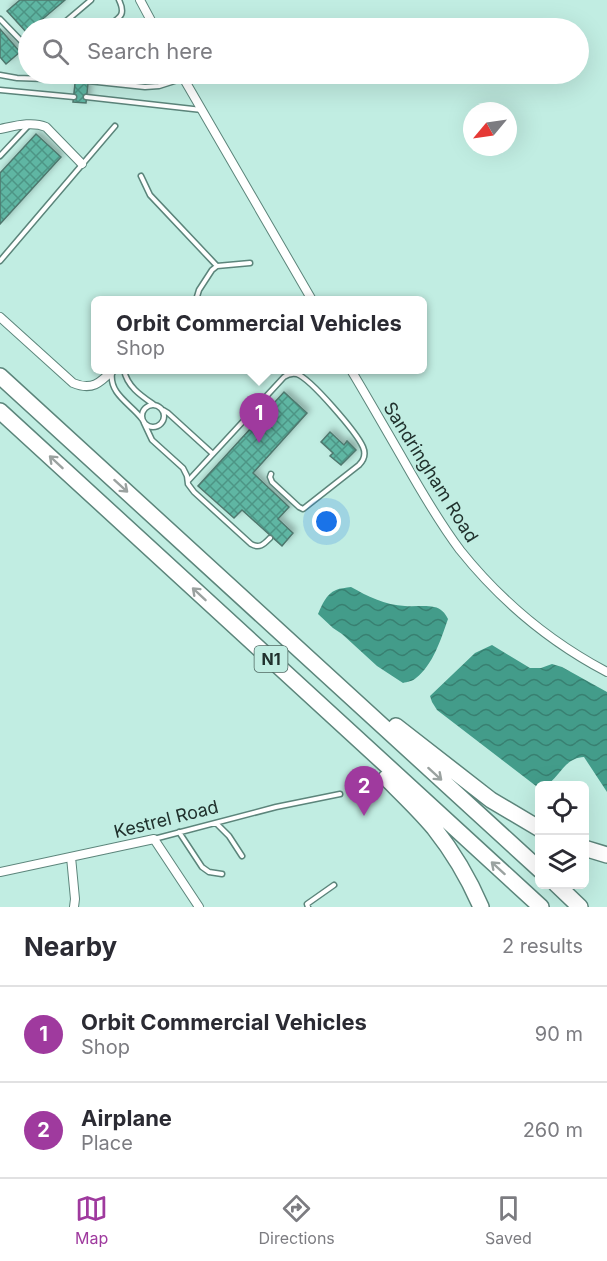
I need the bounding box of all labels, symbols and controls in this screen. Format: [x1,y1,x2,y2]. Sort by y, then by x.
search box [18,18,589,84]
icon: search [39,35,72,68]
text: Search here [87,38,213,64]
north arrow [463,102,517,156]
popup [91,296,427,374]
text: Orbit Commercial Vehicles [116,310,402,336]
text: Shop [116,336,165,360]
pin: 1 [240,394,278,443]
street label: Sandringham Road [379,398,483,546]
one-way arrow [48,455,63,469]
one-way arrow [113,479,128,493]
your location [312,507,341,536]
one-way arrow [192,587,207,601]
road number: N1 [254,646,288,672]
pin: 2 [344,766,384,816]
one-way arrow [427,767,442,781]
map controls [535,781,589,889]
button: locate [535,781,589,835]
street label: Kestrel Road [112,796,220,842]
button: layers [535,835,589,889]
one-way arrow [491,861,506,875]
text: Nearby [24,931,117,962]
text: 2 results [502,934,583,958]
text: Orbit Commercial Vehicles [81,1009,367,1035]
text: 1 [39,1022,48,1046]
text: 90 m [535,1022,583,1046]
text: Shop [81,1035,130,1059]
text: Airplane [81,1105,172,1131]
text: 2 [37,1118,50,1142]
text: 260 m [523,1118,583,1142]
text: Place [81,1131,133,1155]
tab: Map [75,1192,108,1248]
tab: Directions [259,1192,335,1248]
tab: Saved [485,1192,532,1248]

